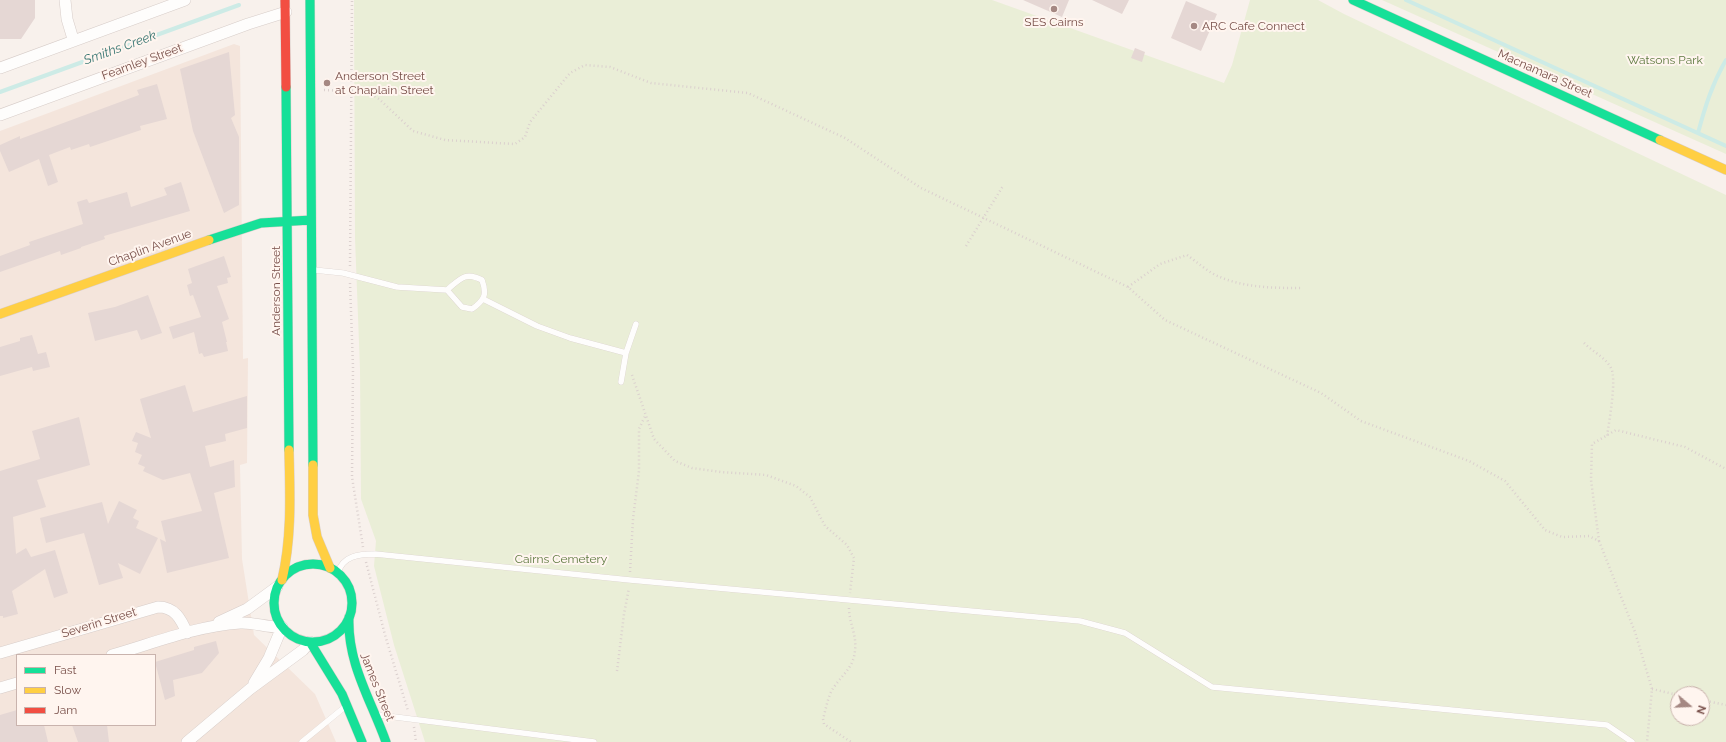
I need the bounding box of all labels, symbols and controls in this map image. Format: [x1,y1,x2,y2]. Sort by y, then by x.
marker: SES Cairns [1049,4,1059,14]
place label: SES Cairns [1024,15,1084,29]
place label: ARC Cafe Connect [1202,19,1305,33]
marker: ARC Cafe Connect [1189,21,1199,31]
water label: Smiths Creek [82,28,158,68]
street label: Fearnley Street [100,41,184,83]
street label: Macnamara Street [1496,47,1594,101]
park label: Watsons Park [1627,53,1703,67]
place label: Anderson Street at Chaplain Street [335,69,433,97]
marker: Anderson Street at Chaplain Street [322,78,332,88]
street label: Chaplin Avenue [107,226,193,270]
street label: Anderson Street [269,246,283,336]
park label: Cairns Cemetery [515,552,607,566]
street label: Severin Street [60,605,138,641]
street label: James Street [357,651,397,723]
legend [16,654,156,726]
text: Fast [54,663,77,677]
text: Slow [54,683,81,697]
north arrow [1670,686,1710,726]
text: Jam [54,703,77,717]
text: N [1693,704,1708,716]

